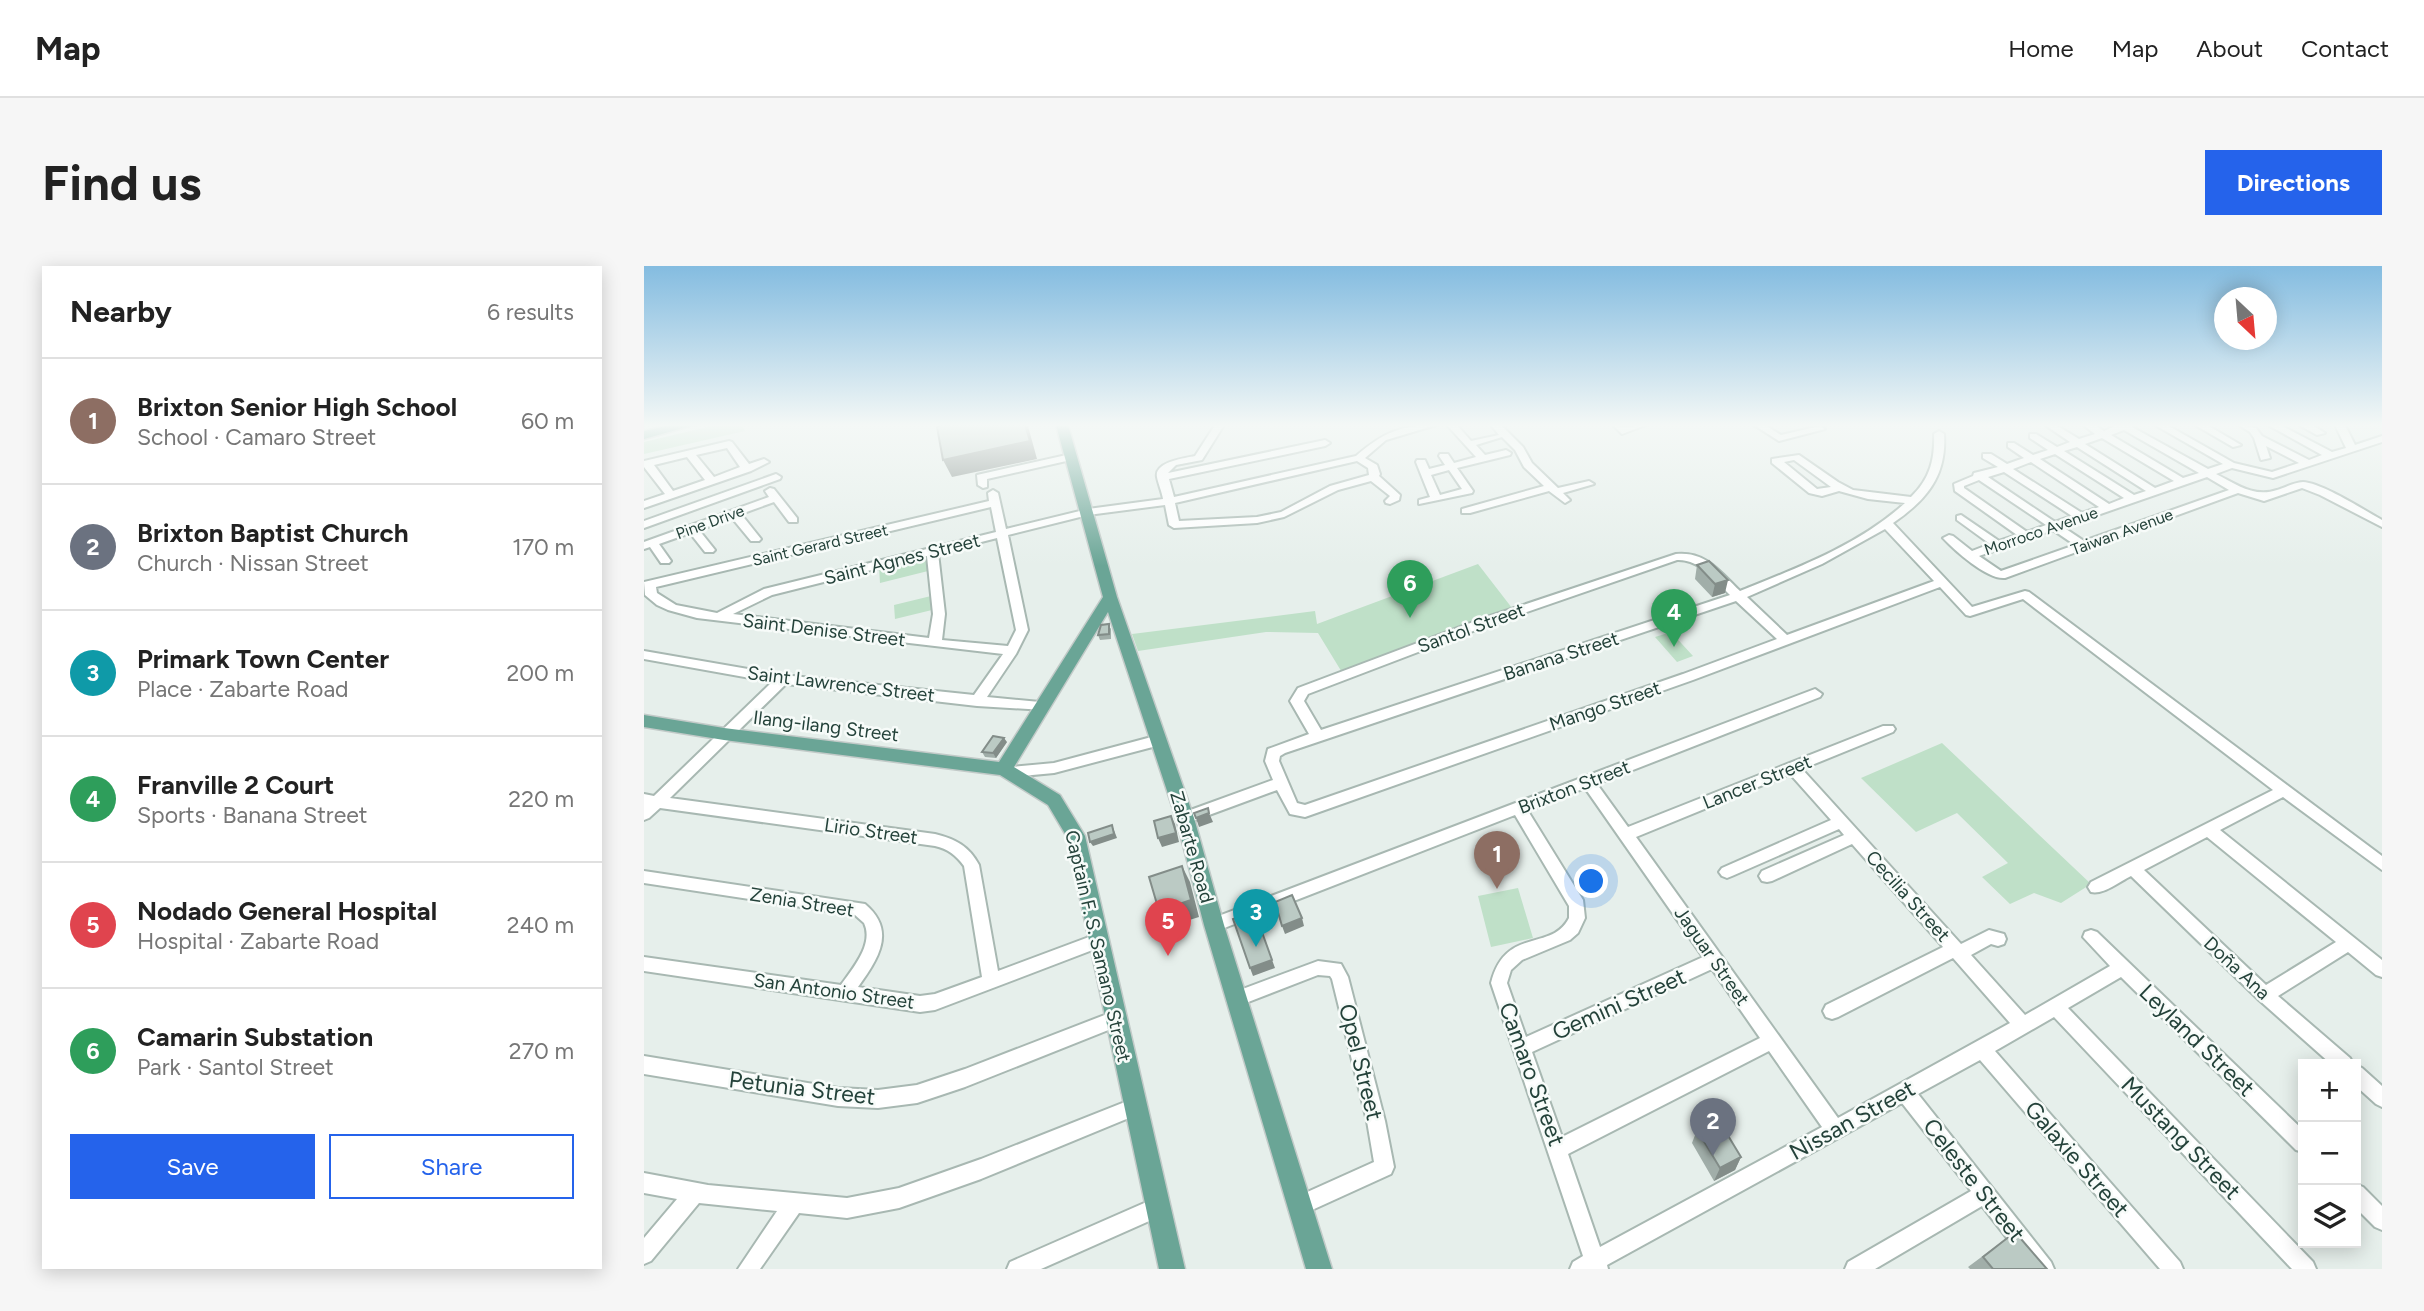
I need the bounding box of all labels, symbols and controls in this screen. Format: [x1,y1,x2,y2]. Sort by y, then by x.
text: Map [35,29,101,68]
text: Home [2008,34,2074,63]
text: Map [2112,34,2158,63]
text: About [2196,34,2263,63]
text: Contact [2301,34,2389,63]
button: Directions [2205,150,2382,215]
text: Find us [42,153,201,212]
north arrow [2214,287,2277,350]
text: Nearby [70,293,172,330]
text: 6 results [487,298,574,326]
text: Brixton Senior High School [137,391,457,423]
text: 1 [88,407,98,435]
text: 60 m [521,407,574,435]
text: School · Camaro Street [137,423,376,451]
street label: Pine Drive [673,501,747,543]
street label: Morroco Avenue [1982,503,2101,559]
street label: Taiwan Avenue [2068,505,2176,559]
text: Brixton Baptist Church [137,517,409,549]
street label: Saint Gerard Street [750,520,890,570]
street label: Saint Agnes Street [822,529,982,589]
text: 2 [86,533,100,561]
text: 170 m [512,533,574,561]
text: Church · Nissan Street [137,549,369,577]
pin: 6 [1387,560,1433,618]
pin: 4 [1651,589,1697,647]
street label: Santol Street [1414,598,1528,658]
street label: Saint Denise Street [741,609,907,651]
street label: Banana Street [1500,627,1622,685]
text: Primark Town Center [137,643,389,675]
text: 3 [87,659,99,687]
text: 200 m [506,659,574,687]
street label: Saint Lawrence Street [746,661,936,707]
text: Place · Zabarte Road [137,675,349,703]
street label: Mango Street [1546,676,1664,736]
street label: Ilang-ilang Street [752,706,900,746]
street label: Lancer Street [1699,750,1815,814]
street label: Brixton Street [1515,755,1633,819]
text: Franville 2 Court [137,769,334,801]
text: 4 [86,785,100,813]
text: 220 m [508,785,574,813]
street label: Zabarte Road [1165,789,1219,905]
text: Sports · Banana Street [137,801,367,829]
street label: Lirio Street [823,813,919,849]
street label: Captain F. S. Samano Street [1060,828,1136,1064]
pin: 1 [1474,831,1520,889]
street label: Cecilia Street [1861,846,1955,946]
your location [1574,864,1608,898]
street label: Zenia Street [748,882,856,922]
pin: 3 [1233,889,1279,947]
text: Nodado General Hospital [137,895,437,927]
pin: 5 [1145,898,1191,956]
street label: Jaguar Street [1670,902,1754,1010]
text: 5 [86,911,100,939]
text: 240 m [507,911,574,939]
text: Hospital · Zabarte Road [137,927,379,955]
street label: Doña Ana [2199,932,2275,1004]
street label: Gemini Street [1548,962,1690,1046]
street label: San Antonio Street [752,968,916,1014]
street label: Leyland Street [2134,978,2260,1102]
street label: Camaro Street [1493,998,1571,1150]
street label: Opel Street [1333,1001,1389,1123]
text: Camarin Substation [137,1021,373,1053]
text: 6 [86,1037,100,1065]
text: 270 m [509,1037,574,1065]
text: Park · Santol Street [137,1053,334,1081]
map controls [2298,1059,2361,1248]
button: + [2298,1059,2361,1122]
street label: Petunia Street [727,1065,877,1111]
street label: Mustang Street [2115,1071,2247,1205]
street label: Nissan Street [1784,1074,1920,1166]
street label: Galaxie Street [2019,1095,2135,1223]
pin: 2 [1690,1098,1736,1156]
street label: Celeste Street [1917,1113,2031,1247]
button: − [2298,1122,2361,1185]
button: Save [70,1134,315,1199]
button: Share [329,1134,574,1199]
button: layers [2298,1185,2361,1248]

